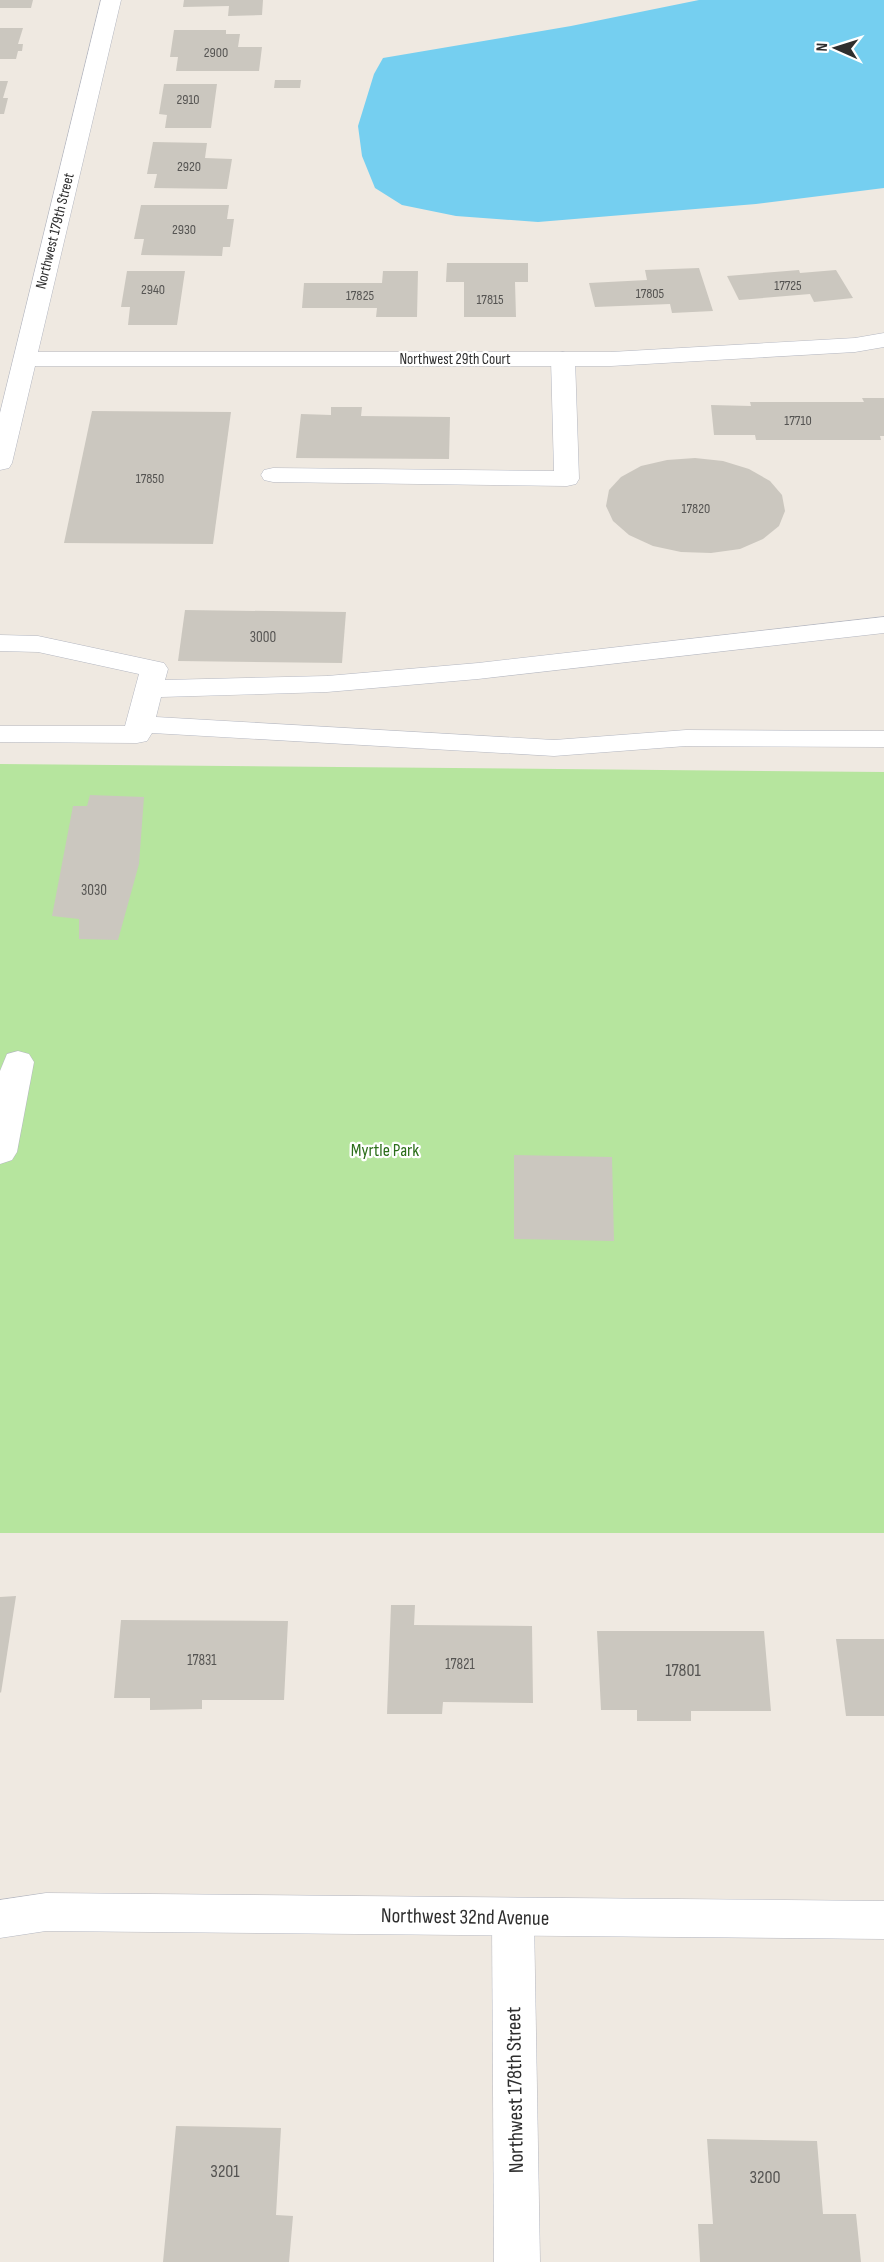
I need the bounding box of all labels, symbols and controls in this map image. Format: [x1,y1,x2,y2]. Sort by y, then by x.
north arrow [806,18,866,78]
text: N [813,43,832,52]
house number: 2900 [204,44,228,61]
house number: 2910 [176,91,200,108]
house number: 2920 [177,158,201,175]
street label: Northwest 179th Street [31,171,79,291]
house number: 2930 [172,221,196,238]
house number: 17725 [774,277,802,294]
house number: 2940 [141,281,165,298]
house number: 17805 [636,285,665,302]
house number: 17825 [346,287,374,304]
house number: 17815 [476,291,504,308]
street label: Northwest 29th Court [399,350,511,369]
house number: 17710 [784,412,812,429]
house number: 17850 [136,470,164,487]
house number: 17820 [682,500,710,517]
house number: 3000 [250,628,276,647]
house number: 3030 [81,881,107,900]
park label: Myrtle Park [351,1140,419,1161]
house number: 17831 [187,1651,217,1670]
house number: 17821 [445,1655,475,1674]
house number: 17801 [665,1660,701,1681]
street label: Northwest 32nd Avenue [381,1903,549,1931]
street label: Northwest 178th Street [501,2007,529,2173]
house number: 3201 [210,2161,240,2182]
house number: 3200 [749,2167,781,2188]

